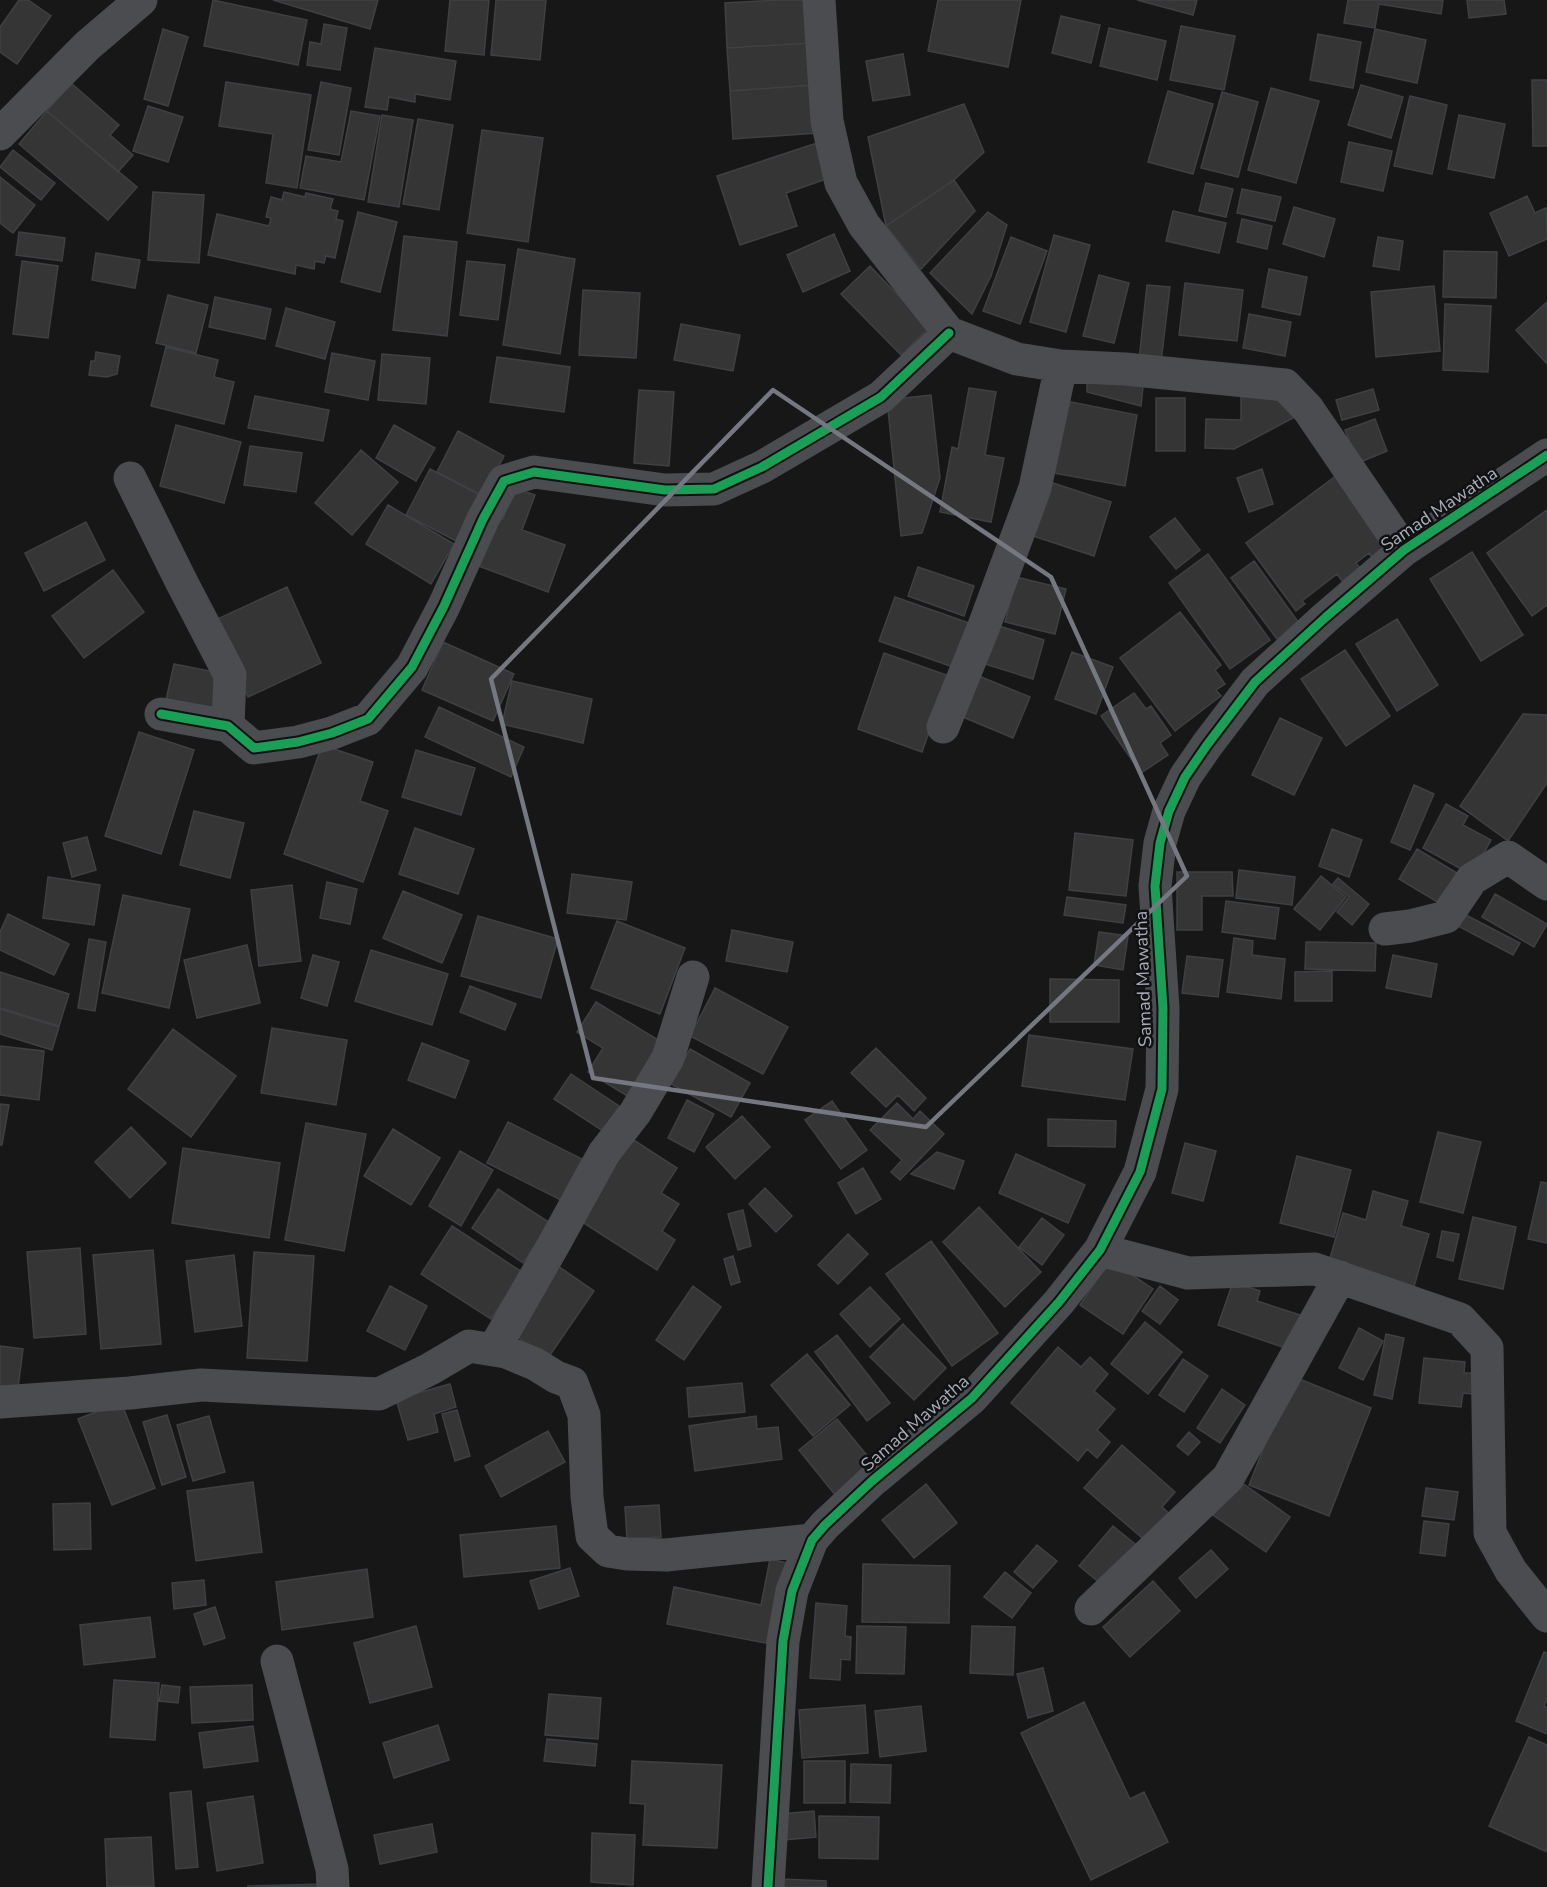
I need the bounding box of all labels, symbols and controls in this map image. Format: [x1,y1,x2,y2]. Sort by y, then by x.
street label: Samad Mawatha [1376,461,1502,557]
street label: Samad Mawatha [1129,911,1157,1047]
street label: Samad Mawatha [856,1369,974,1477]

